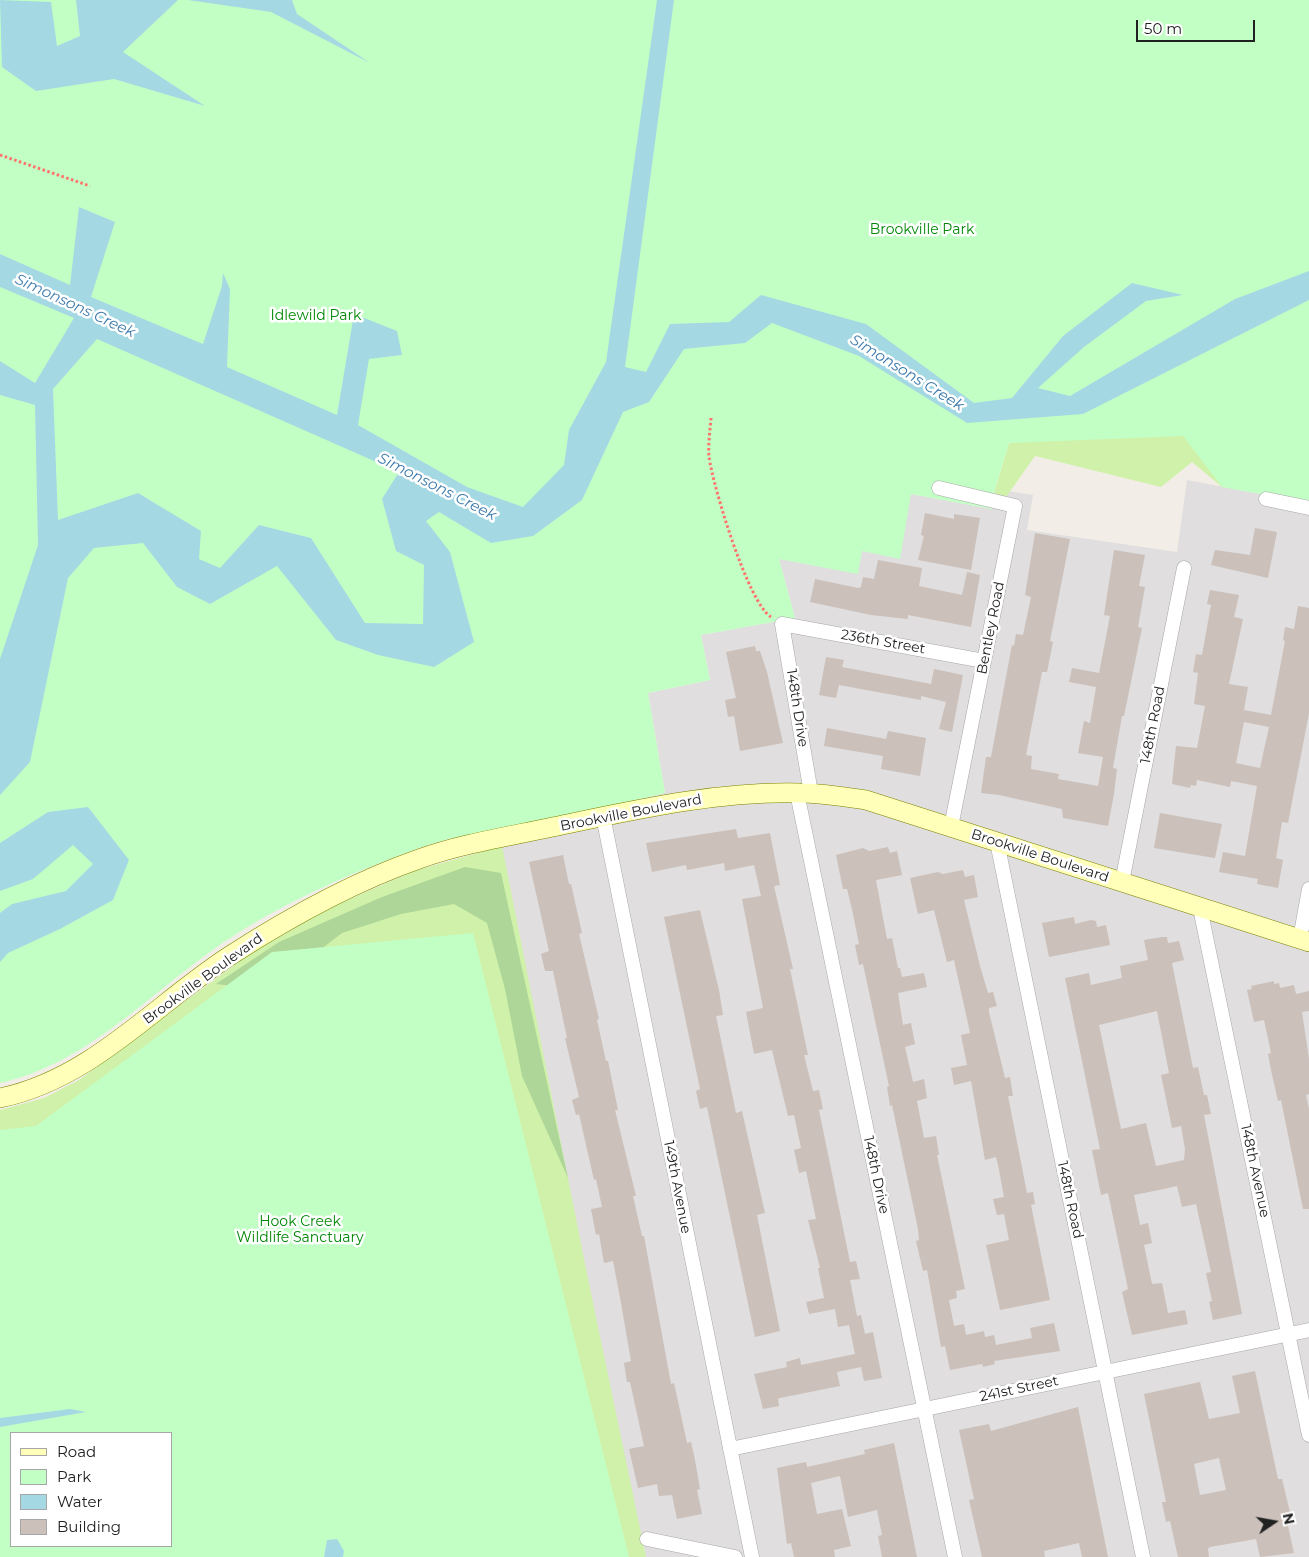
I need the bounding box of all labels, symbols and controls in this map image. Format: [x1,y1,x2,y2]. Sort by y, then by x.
scale bar [1139,10,1258,42]
text: 50 m [1144,19,1182,38]
park label: Brookville Park [870,222,974,238]
water label: Simonsons Creek [12,270,138,342]
park label: Idlewild Park [271,308,361,324]
water label: Simonsons Creek [847,331,967,415]
water label: Simonsons Creek [375,449,499,525]
street label: Bentley Road [974,580,1008,676]
street label: 236th Street [839,626,927,658]
street label: 148th Drive [783,668,811,748]
street label: 148th Road [1137,685,1169,765]
street label: Brookville Boulevard [559,791,703,835]
street label: Brookville Boulevard [969,826,1111,886]
street label: Brookville Boulevard [140,930,266,1028]
street label: 148th Avenue [1237,1123,1273,1219]
street label: 148th Drive [860,1135,892,1215]
street label: 149th Avenue [660,1139,694,1235]
street label: 148th Road [1054,1160,1086,1240]
park label: Hook Creek Wildlife Sanctuary [236,1214,364,1246]
street label: 241st Street [978,1372,1060,1406]
legend [10,1432,172,1547]
text: Road [57,1442,96,1461]
text: Park [57,1467,91,1486]
text: Water [57,1492,103,1511]
north arrow [1249,1497,1299,1547]
text: N [1279,1511,1299,1526]
text: Building [57,1517,121,1536]

